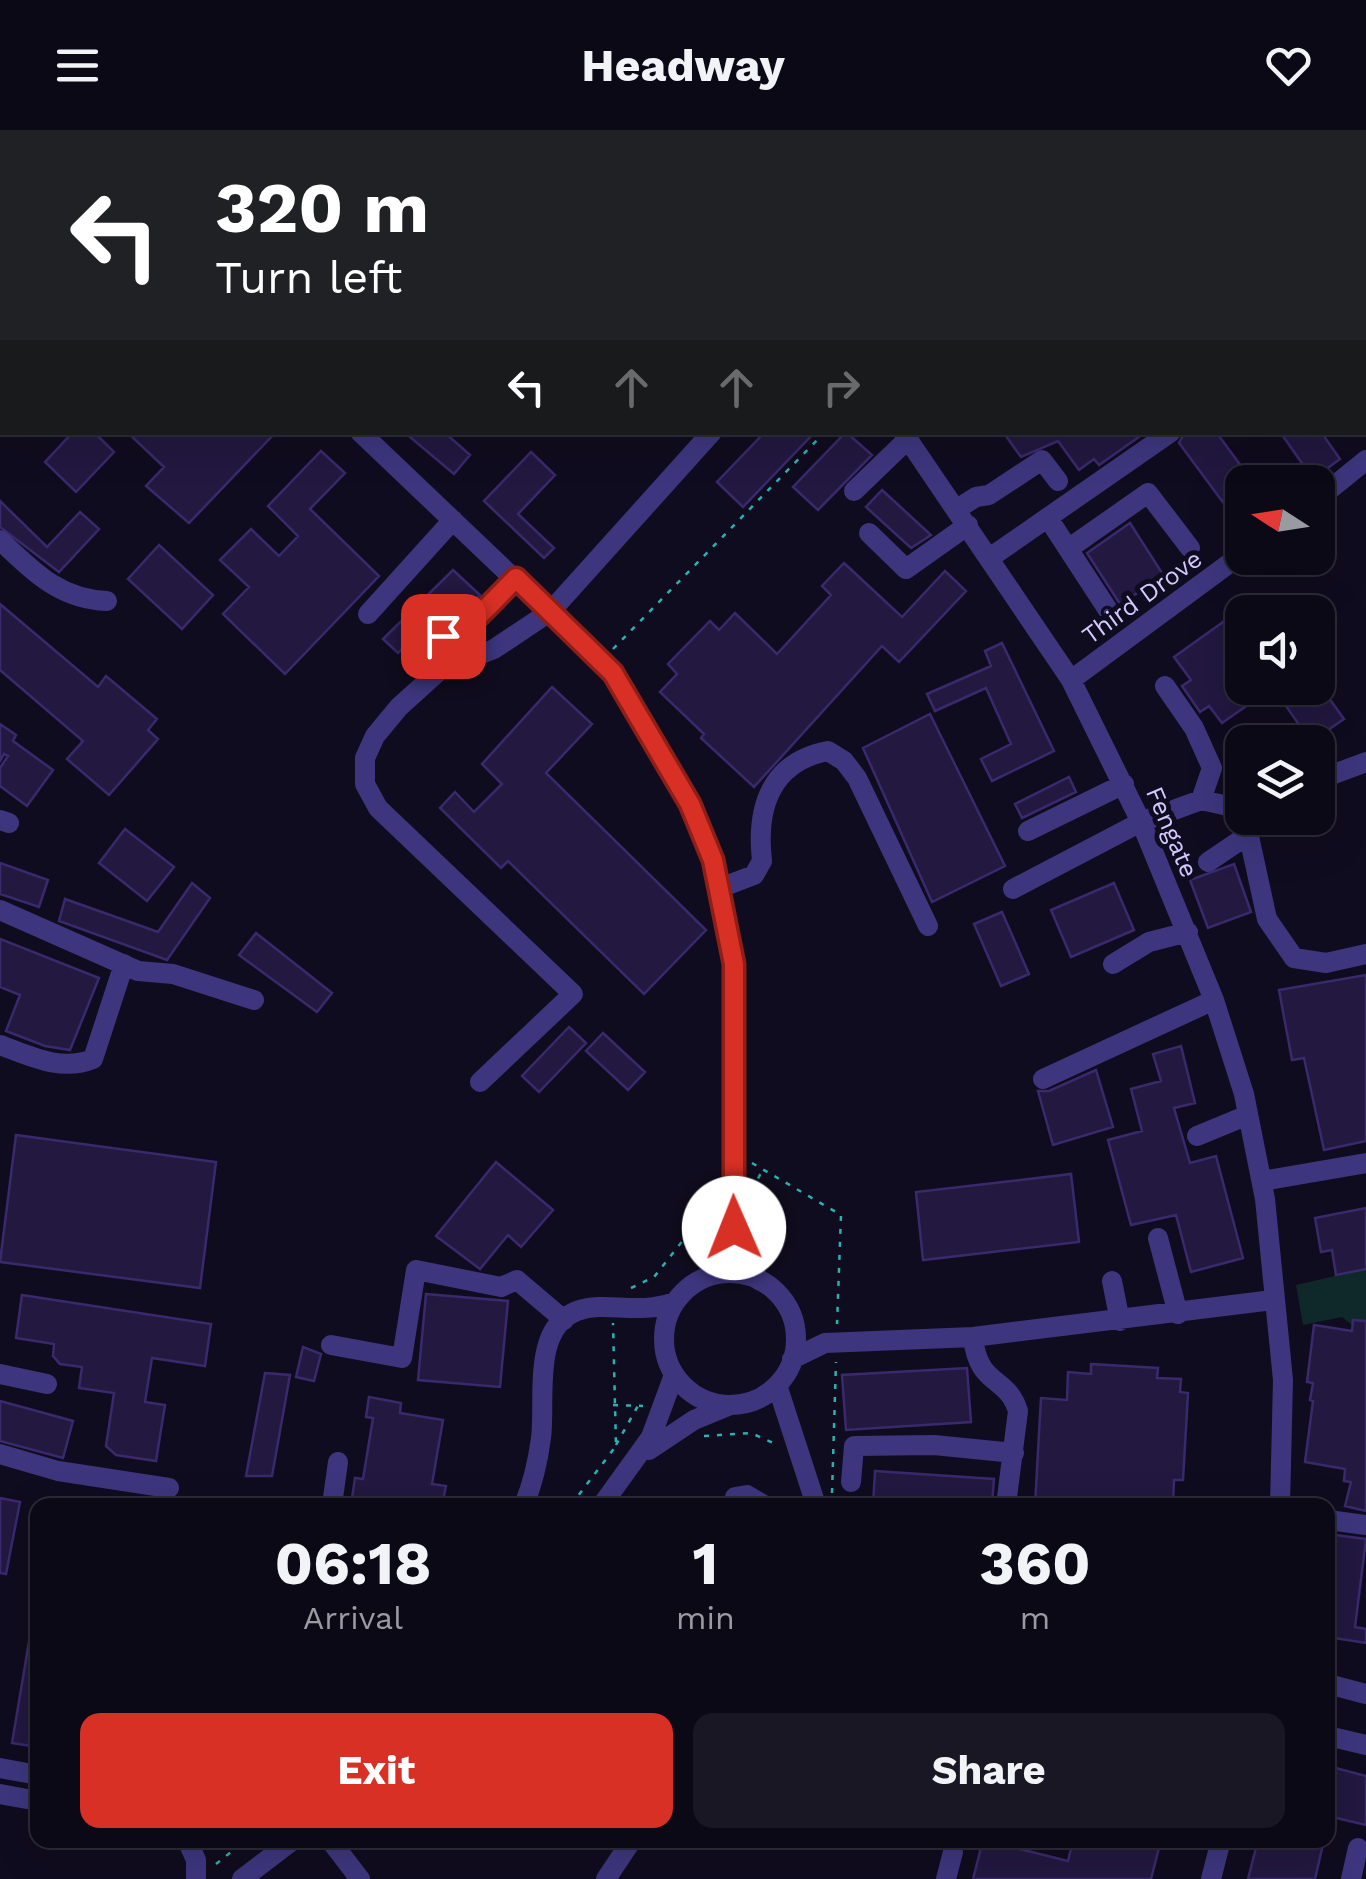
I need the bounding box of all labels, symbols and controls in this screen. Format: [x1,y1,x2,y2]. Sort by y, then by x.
icon: menu [50,38,105,93]
icon: heart [1261,38,1316,93]
text: Headway [581,39,785,92]
text: 320 m [215,167,429,249]
icon: left [50,170,180,300]
text: Turn left [215,251,402,304]
icon: left [499,360,554,415]
icon: ahead [604,360,659,415]
icon: ahead [709,360,764,415]
icon: right [814,360,869,415]
north arrow [1225,465,1335,575]
map controls [1225,465,1335,835]
street label: Third Drove [1076,544,1208,650]
pin [401,594,486,679]
button: sound [1225,595,1335,705]
icon: arrive [416,609,471,664]
button: layers [1225,725,1335,835]
street label: Fengate [1140,782,1204,882]
position arrow [682,1176,786,1280]
text: 06:18 [274,1528,432,1599]
text: 1 [693,1528,718,1599]
text: 360 [979,1528,1091,1599]
text: Arrival [303,1599,403,1637]
text: min [676,1599,735,1637]
text: m [1020,1599,1050,1637]
button: Exit [80,1713,673,1828]
button: Share [693,1713,1285,1828]

